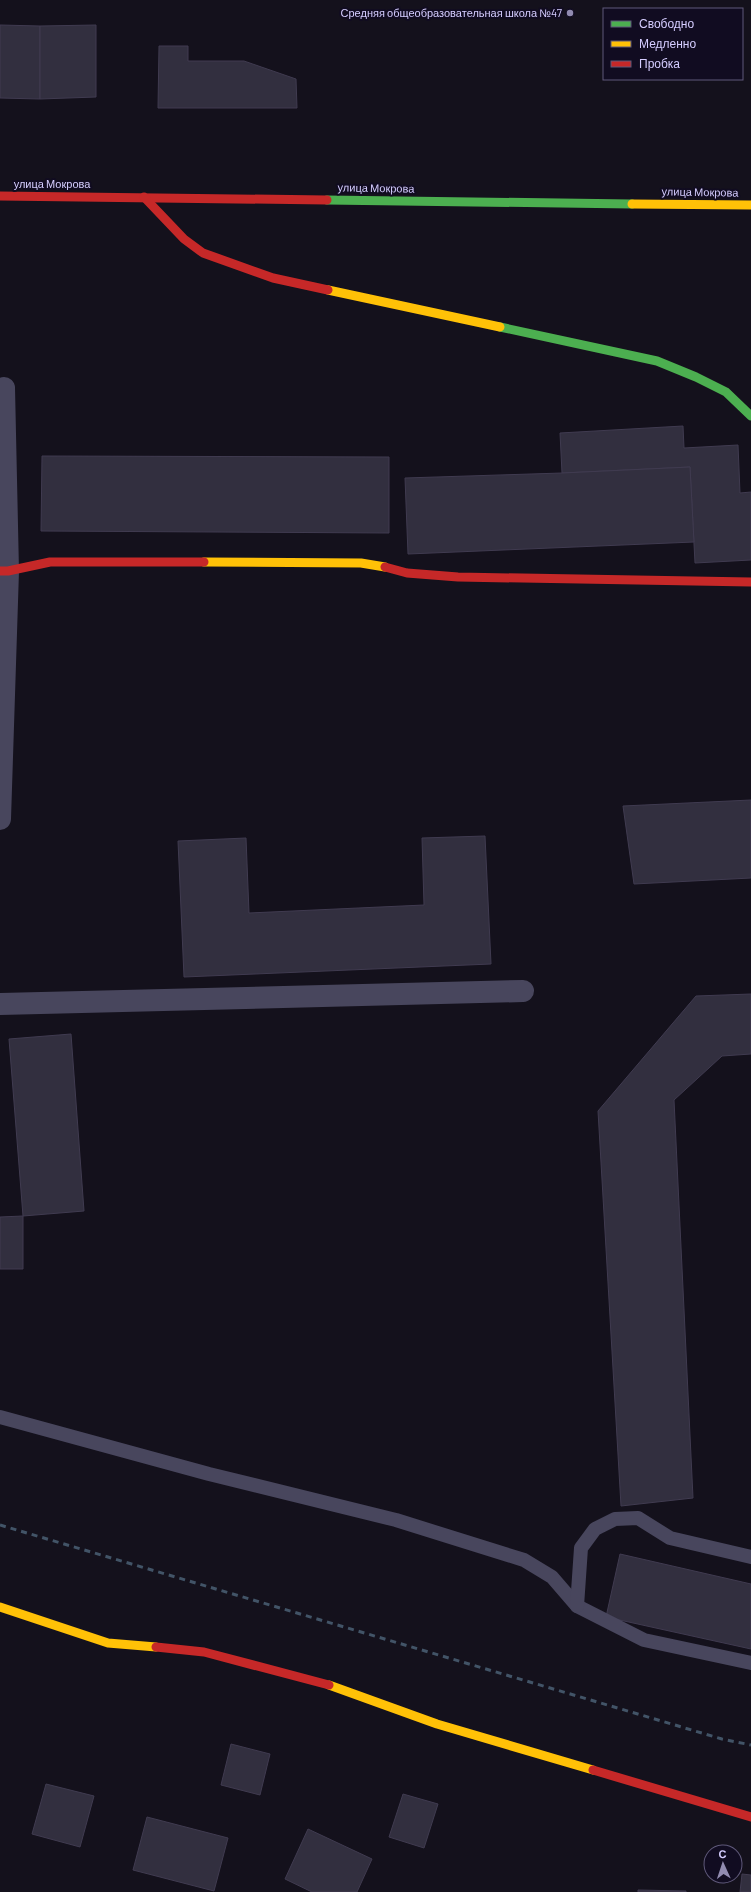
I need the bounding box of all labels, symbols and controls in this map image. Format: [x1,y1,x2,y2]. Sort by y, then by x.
place label: Средняя общеобразовательная школа №47 [341,6,562,19]
marker: Средняя общеобразовательная школа №47 [565,8,575,18]
legend [603,8,743,80]
text: Свободно [639,16,694,31]
text: Медленно [639,36,696,51]
text: Пробка [639,56,680,71]
street label: улица Мокрова [14,177,91,190]
street label: улица Мокрова [338,180,415,195]
street label: улица Мокрова [662,184,739,199]
north arrow [703,1844,743,1884]
text: С [718,1847,727,1860]

